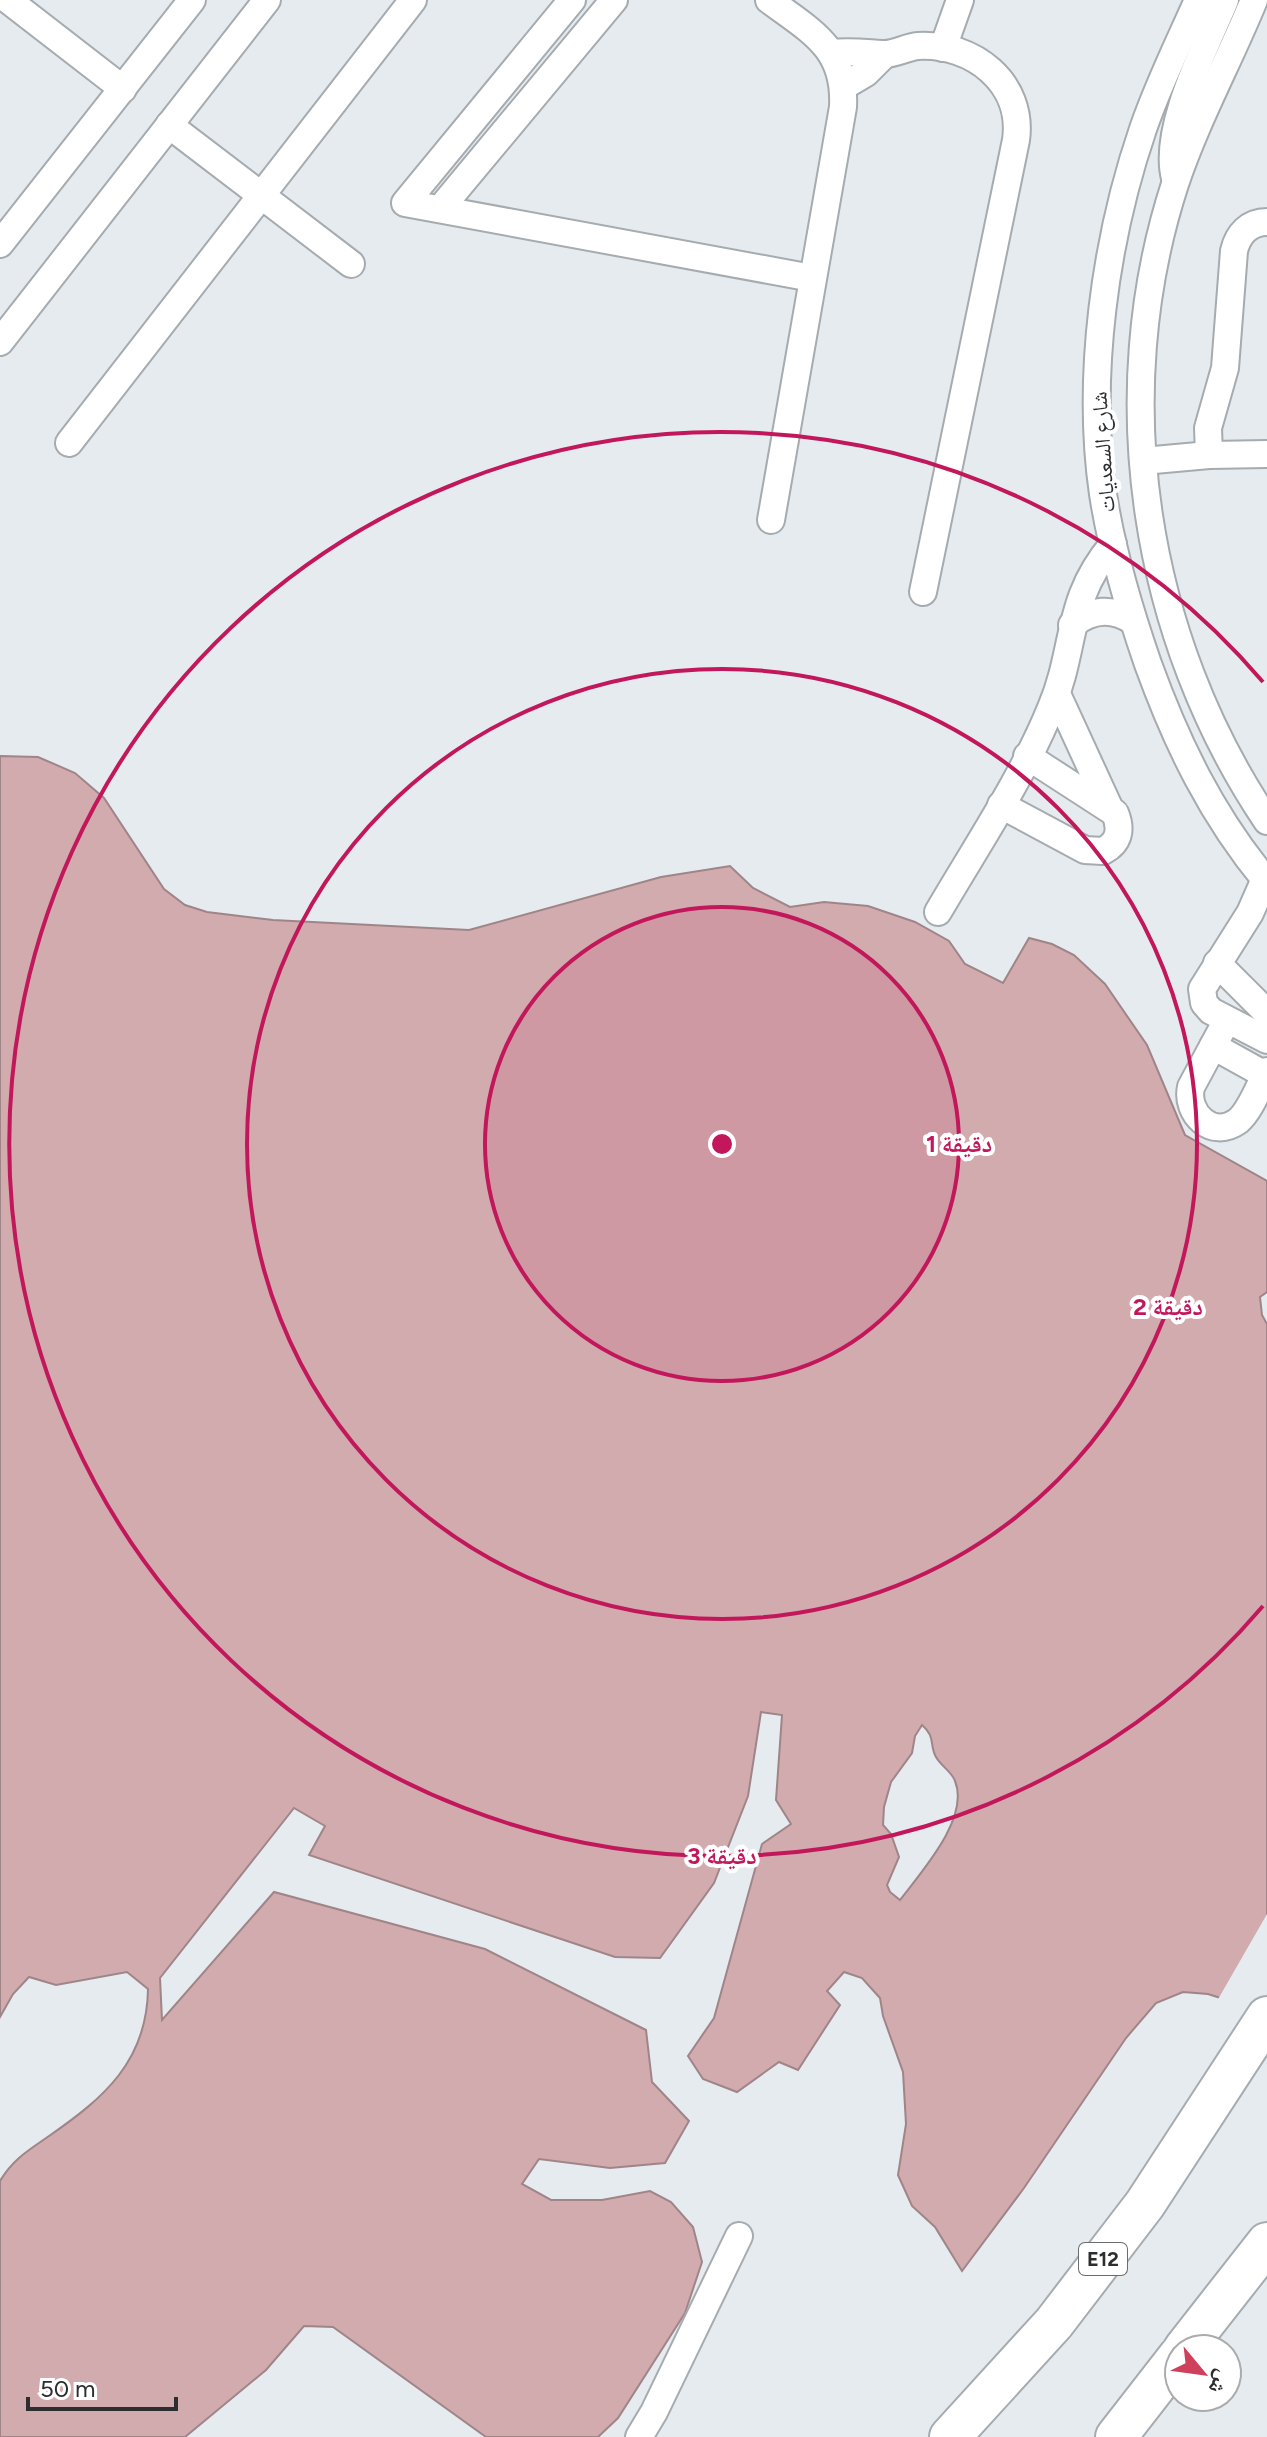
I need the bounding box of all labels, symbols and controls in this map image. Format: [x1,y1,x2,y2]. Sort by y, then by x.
street label: شارع السعديات [1085,391,1121,513]
text: 1 دقيقة [926,1129,992,1158]
centre of rings [708,1130,736,1158]
text: 2 دقيقة [1133,1292,1203,1321]
text: 3 دقيقة [687,1841,757,1870]
road number: E12 [1079,2243,1127,2275]
north arrow [1163,2333,1243,2413]
scale bar [28,2361,176,2411]
text: ش [1203,2366,1238,2399]
text: 50 m [40,2374,96,2403]

